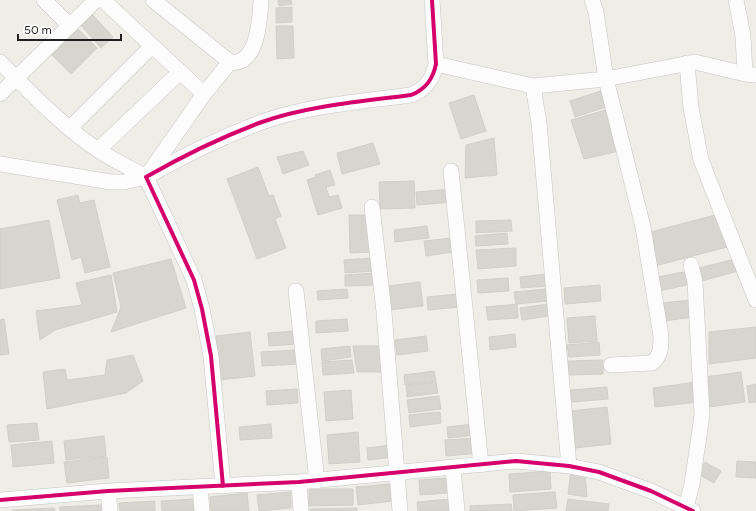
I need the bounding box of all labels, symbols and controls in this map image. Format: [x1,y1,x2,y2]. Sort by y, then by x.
scale bar [18,16,121,42]
text: 50 m [24,23,52,37]

